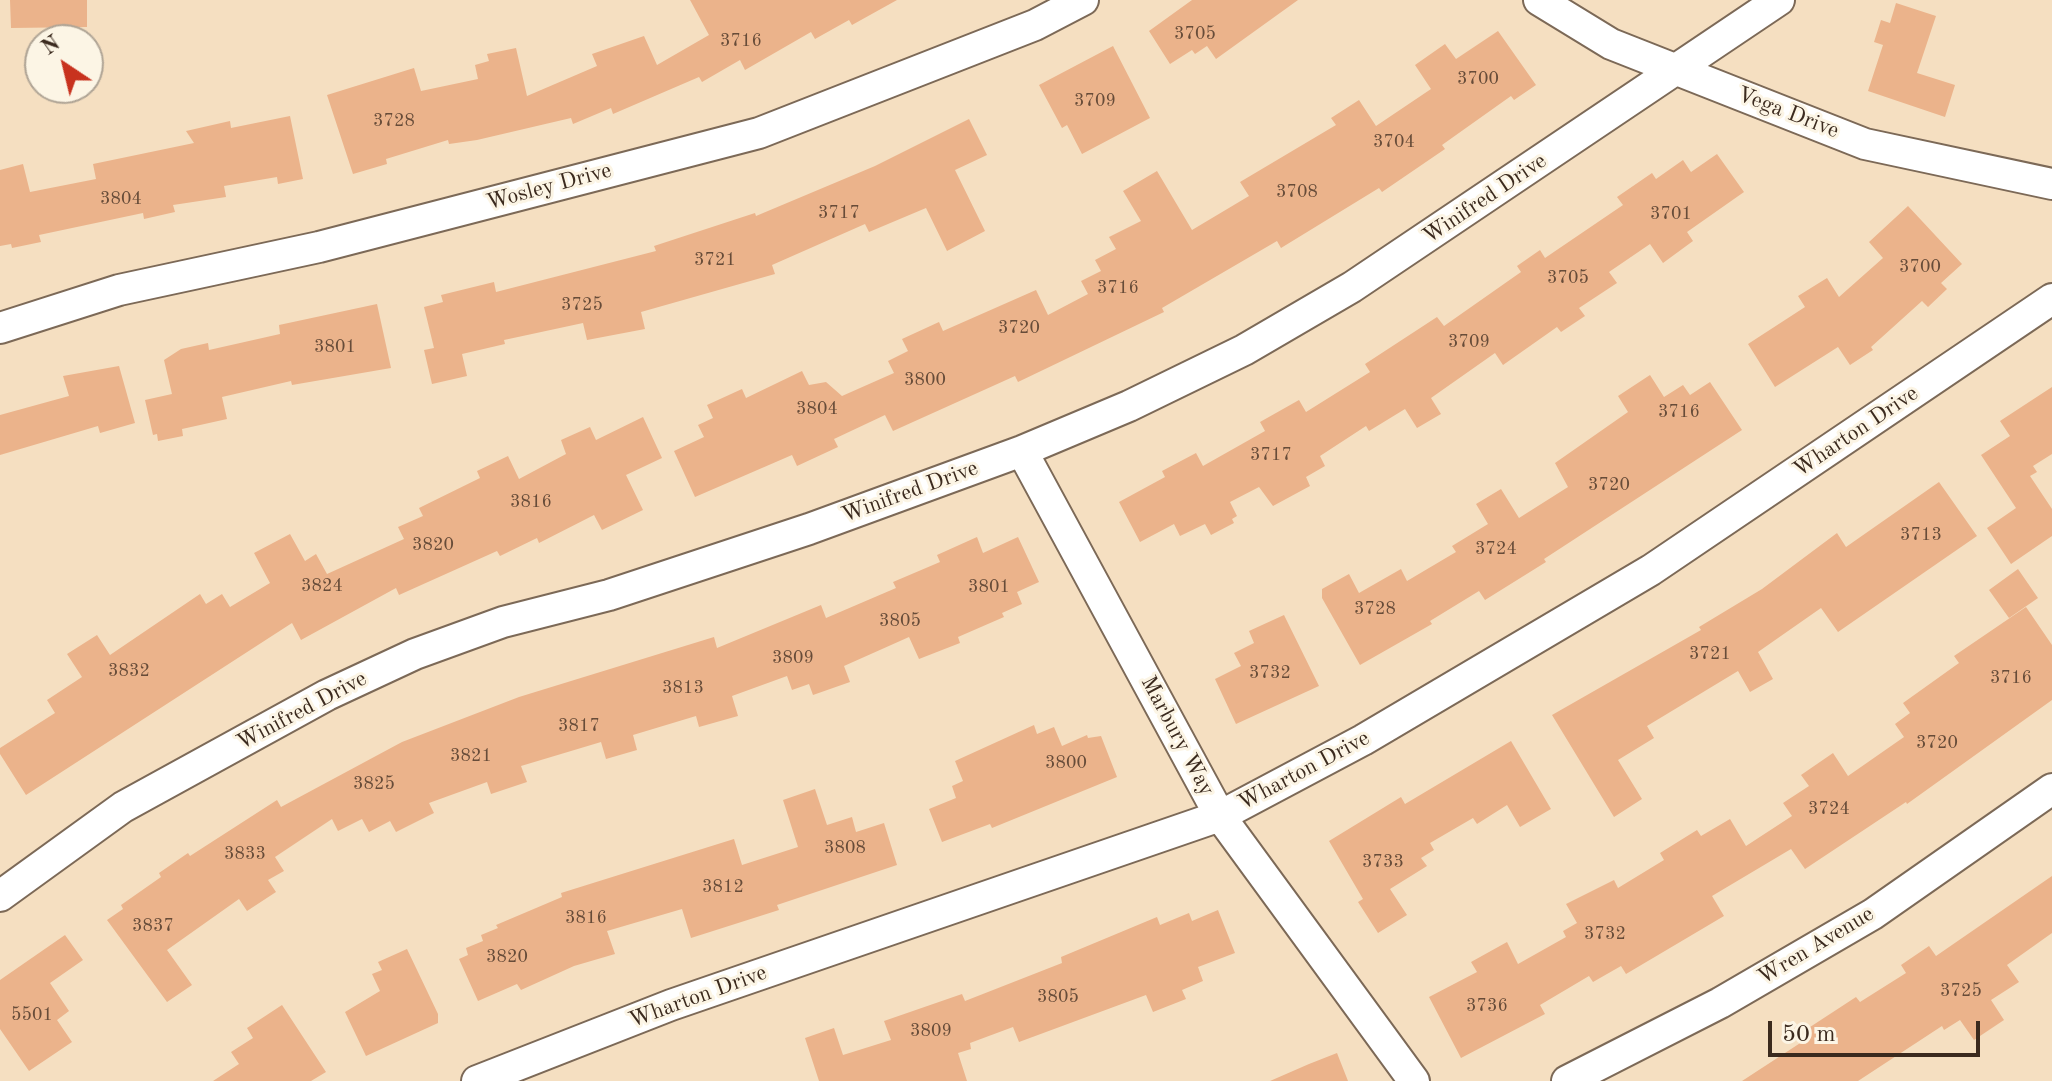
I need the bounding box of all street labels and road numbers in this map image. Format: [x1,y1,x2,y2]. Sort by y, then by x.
street label: Vega Drive [1733,82,1843,144]
street label: Winifred Drive [1418,148,1552,250]
street label: Wosley Drive [483,158,615,216]
street label: Wharton Drive [1789,381,1923,483]
street label: Winifred Drive [838,455,982,529]
street label: Winifred Drive [233,666,371,756]
street label: Marbury Way [1134,671,1220,801]
street label: Wharton Drive [1234,725,1374,817]
street label: Wren Avenue [1753,901,1879,991]
street label: Wharton Drive [625,960,771,1034]

